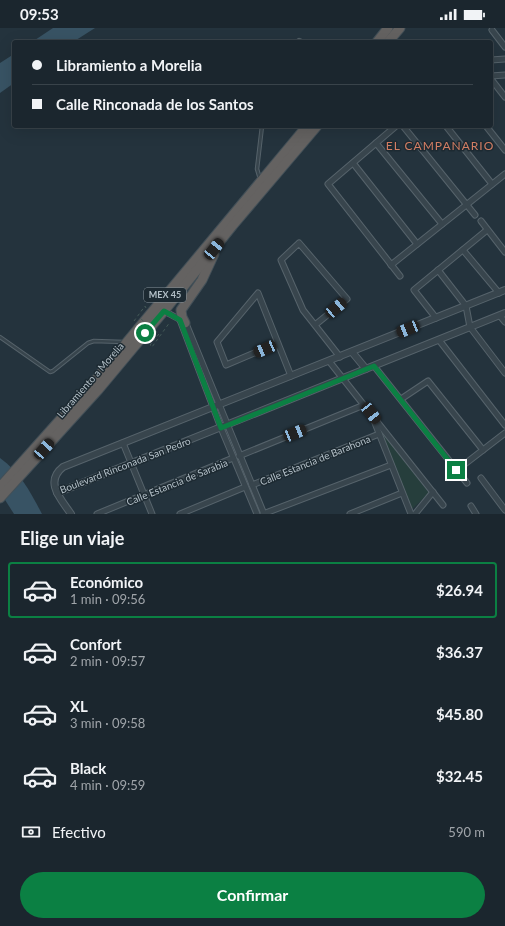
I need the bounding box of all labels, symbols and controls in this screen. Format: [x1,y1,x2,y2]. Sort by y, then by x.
text: 09:53 [20,5,59,23]
text: Libramiento a Morelia [56,56,202,74]
text: Calle Rinconada de los Santos [56,95,254,113]
district label: EL CAMPANARIO [386,138,494,153]
car [202,236,226,262]
road number: MEX 45 [144,288,186,302]
car [323,296,349,320]
car [395,319,421,339]
route start [136,324,154,342]
car [252,339,278,359]
street label: Libramiento a Morelia [54,340,126,420]
car [359,400,383,426]
car [282,423,308,443]
street label: Calle Estancia de Barahona [258,432,372,488]
street label: Boulevard Rinconada San Pedro [58,434,192,496]
car [32,436,56,462]
street label: Calle Estancia de Sarabia [125,456,230,508]
route end [447,461,465,479]
text: Elige un viaje [20,527,124,549]
icon: car [22,572,58,608]
text: Económico [70,573,143,591]
text: $26.94 [436,581,483,599]
text: 1 min · 09:56 [70,591,145,607]
icon: car [22,634,58,670]
text: Confort [70,635,122,653]
text: $36.37 [436,643,483,661]
text: 2 min · 09:57 [70,653,145,669]
icon: car [22,696,58,732]
text: XL [70,697,88,715]
text: $45.80 [436,705,483,723]
text: 3 min · 09:58 [70,715,145,731]
icon: car [22,758,58,794]
text: Black [70,759,106,777]
text: $32.45 [436,767,483,785]
text: 4 min · 09:59 [70,777,145,793]
icon: cash [20,821,42,843]
text: Efectivo [52,823,106,841]
text: 590 m [448,824,485,840]
button: Confirmar [20,872,485,918]

